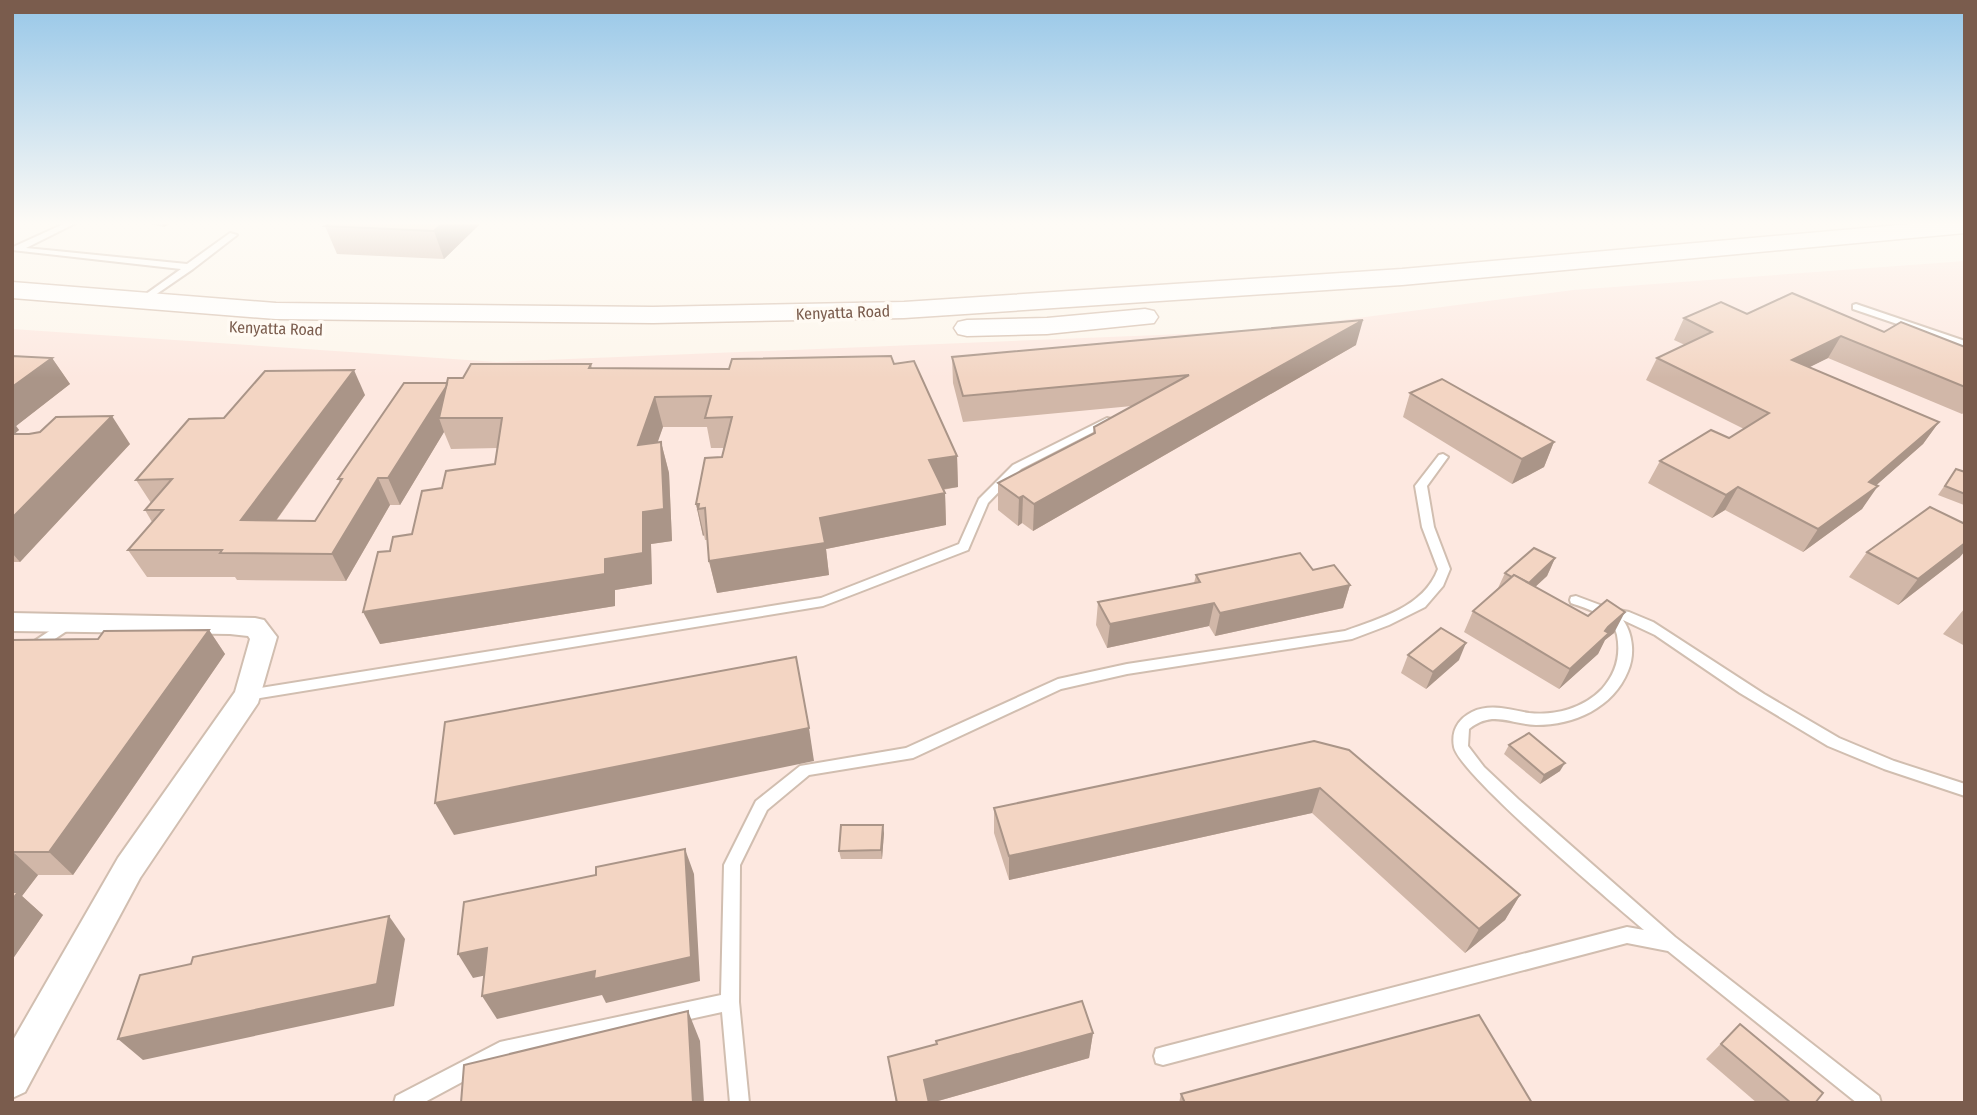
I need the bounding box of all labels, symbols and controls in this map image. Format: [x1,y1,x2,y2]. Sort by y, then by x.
street label: Kenyatta Road [796,301,890,324]
street label: Kenyatta Road [229,317,323,340]

